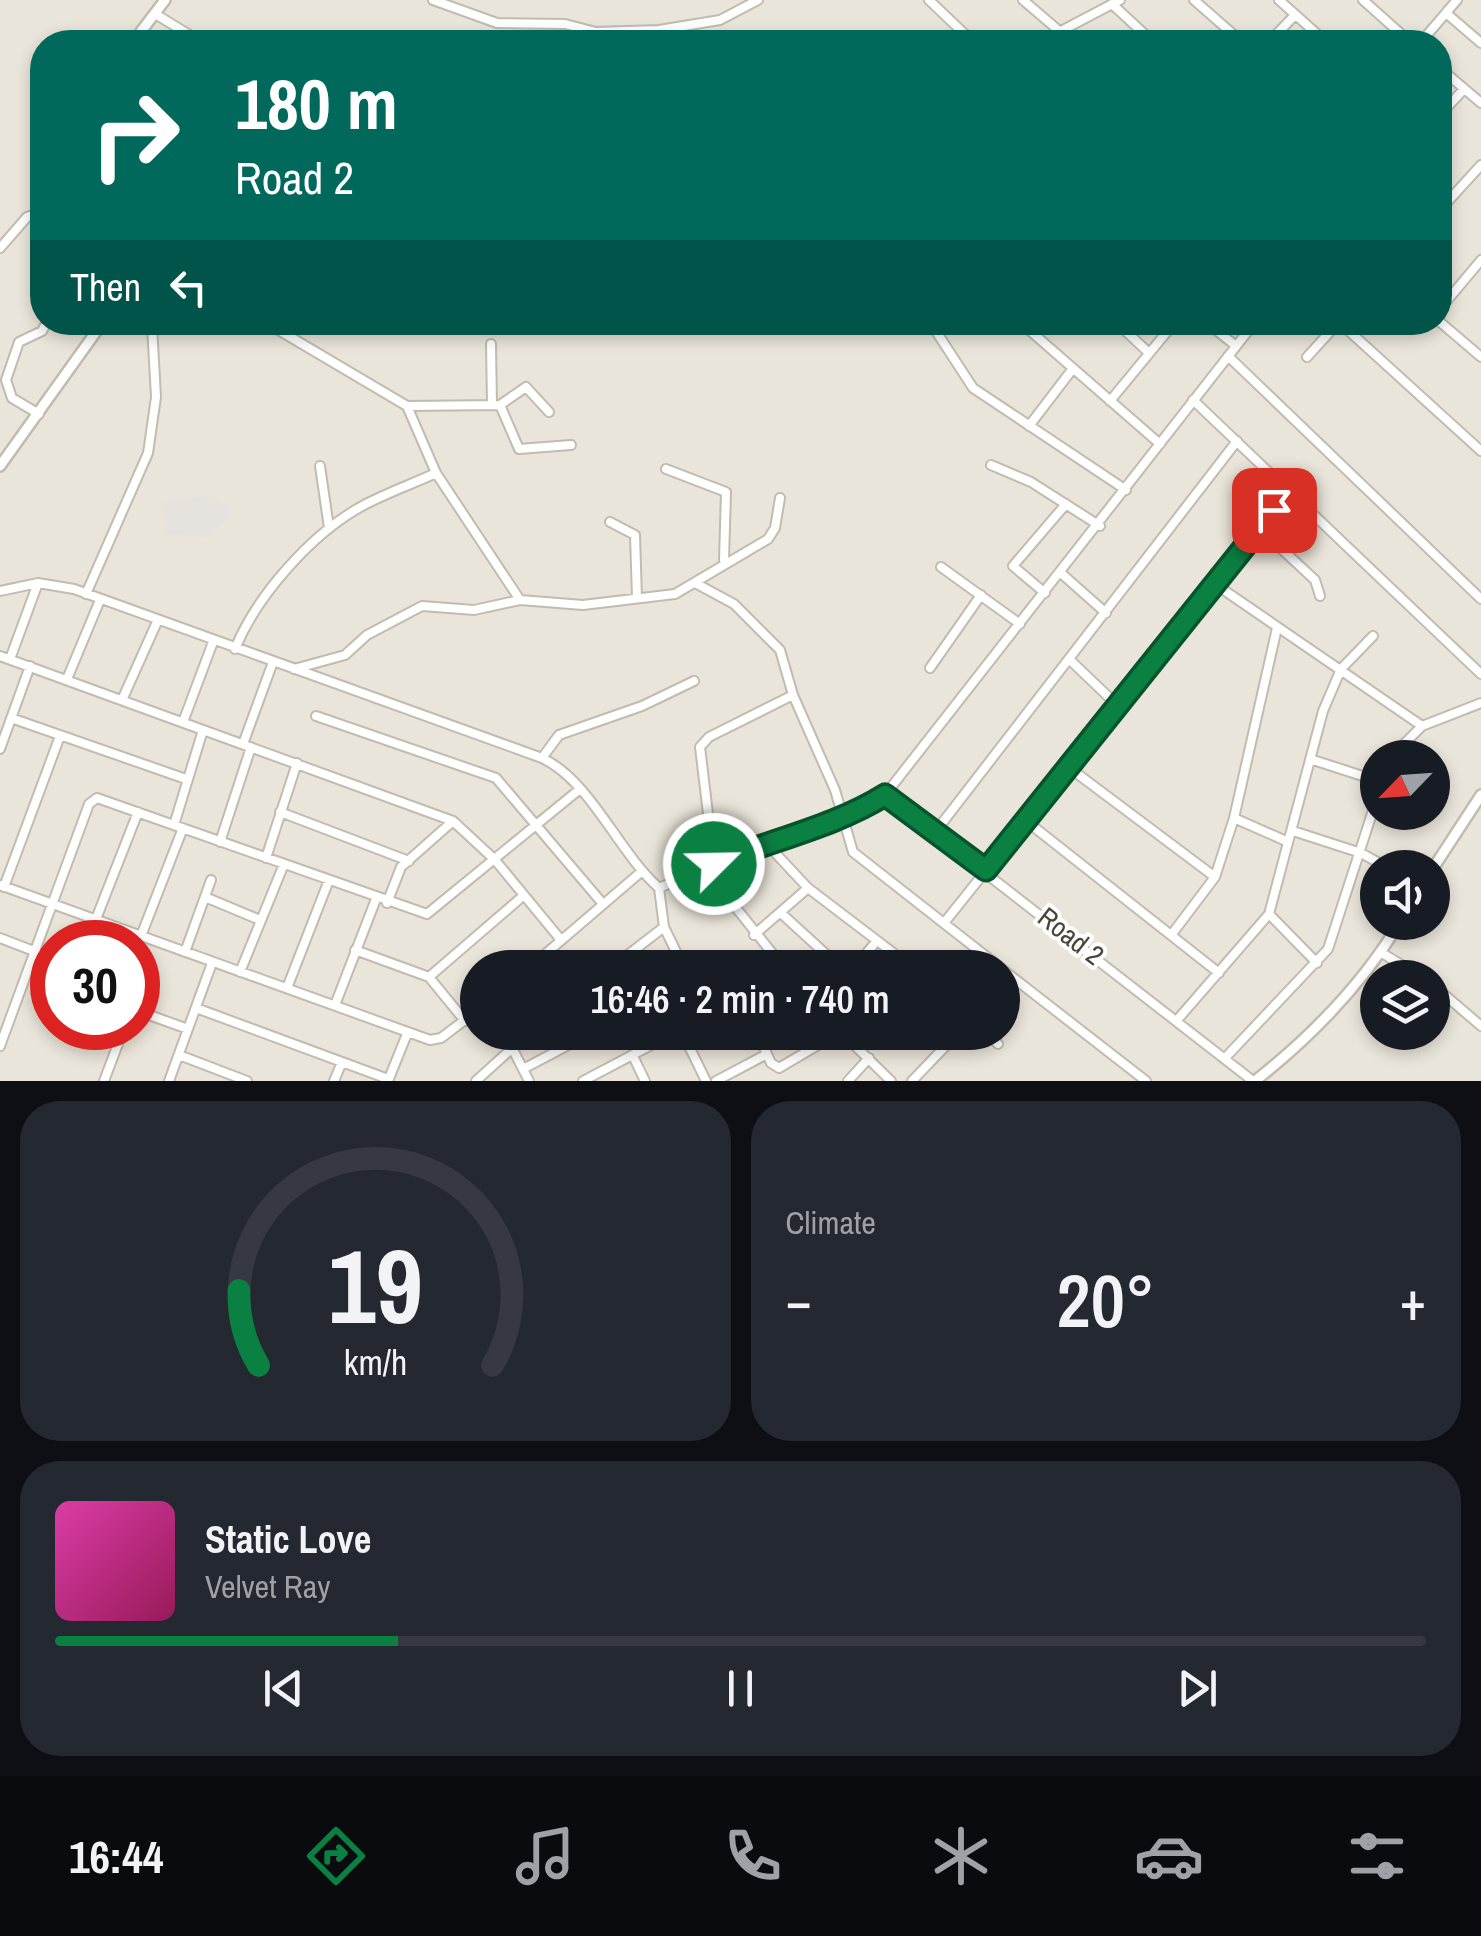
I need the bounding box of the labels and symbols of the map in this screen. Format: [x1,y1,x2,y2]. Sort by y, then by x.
pin [1232,468,1317,553]
north arrow [1360,740,1450,830]
position arrow [662,812,766,916]
street label: Road 2 [1030,898,1112,974]
speed limit sign: 30 [30,920,160,1050]

